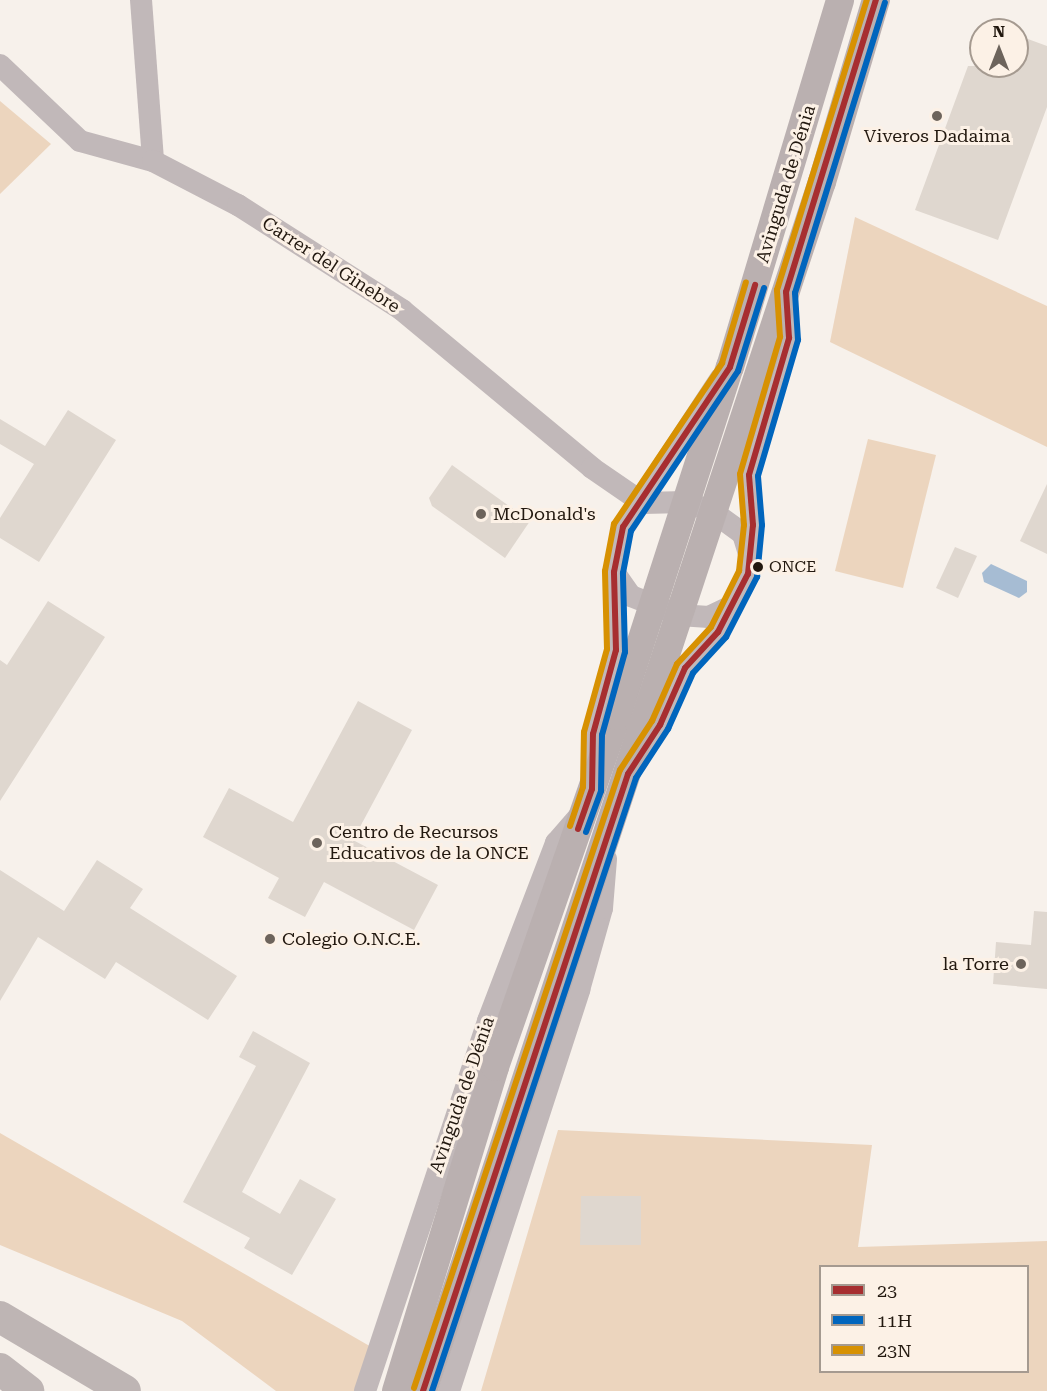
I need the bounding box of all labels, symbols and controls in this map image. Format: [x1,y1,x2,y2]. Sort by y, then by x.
north arrow [969,18,1029,78]
text: N [993,22,1005,41]
street label: Avinguda de Dénia [752,102,820,266]
marker: Viveros Dadaima [930,109,944,123]
place label: Viveros Dadaima [864,125,1010,147]
street label: Carrer del Ginebre [258,212,404,318]
place label: McDonald's [493,503,596,525]
marker: McDonald's [474,507,488,521]
place label: ONCE [769,557,816,577]
marker: ONCE [752,561,764,573]
place label: Centro de Recursos Educativos de la ONCE [329,822,529,864]
marker: Centro de Recursos Educativos de la ONCE [310,836,324,850]
place label: Colegio O.N.C.E. [282,928,421,950]
marker: Colegio O.N.C.E. [263,932,277,946]
place label: la Torre [943,953,1009,975]
marker: la Torre [1014,957,1028,971]
street label: Avinguda de Dénia [425,1014,499,1176]
legend [819,1265,1029,1373]
text: 23 [877,1280,897,1301]
text: 11H [877,1310,912,1331]
text: 23N [877,1340,912,1361]

